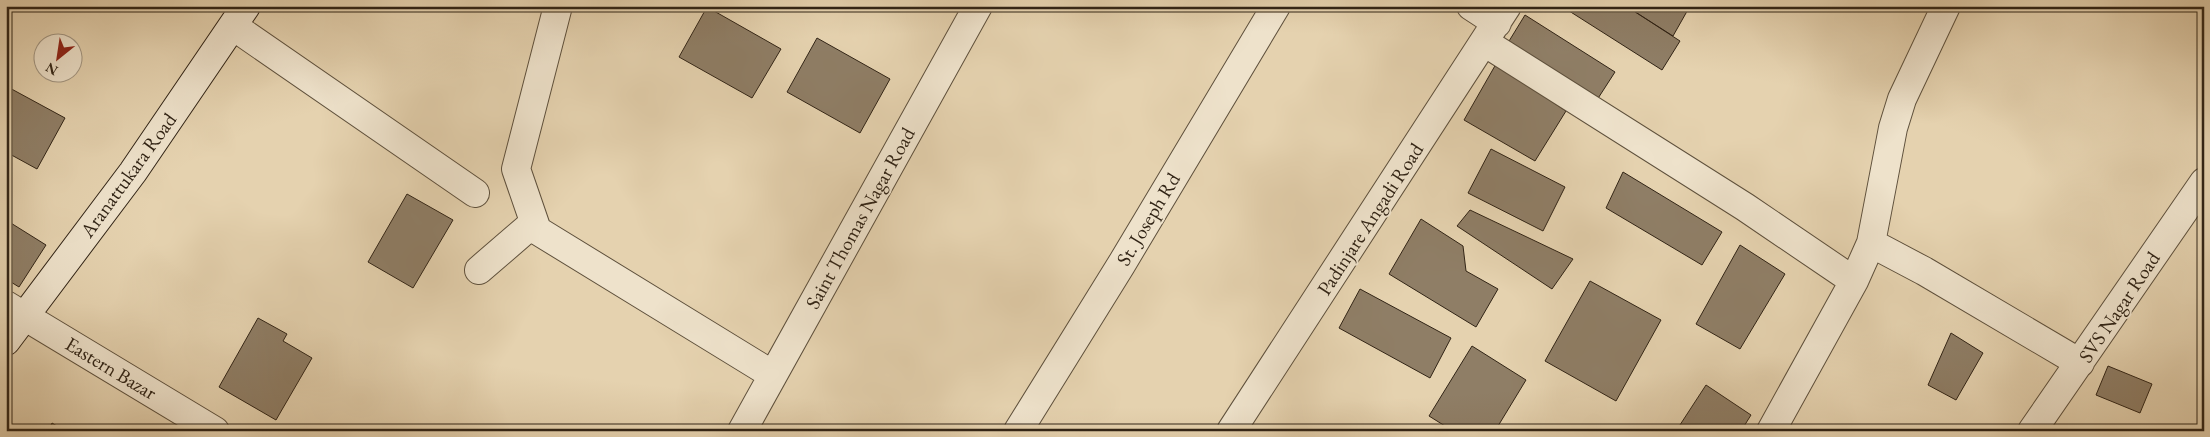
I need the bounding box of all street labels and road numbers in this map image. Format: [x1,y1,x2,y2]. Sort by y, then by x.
street label: Aranattukara Road [73,107,183,243]
street label: Saint Thomas Nagar Road [799,122,921,313]
street label: Padinjare Angadi Road [1311,137,1429,300]
street label: St. Joseph Rd [1110,167,1186,270]
street label: SVS Nagar Road [2072,246,2166,368]
street label: Eastern Bazar [61,331,162,406]

